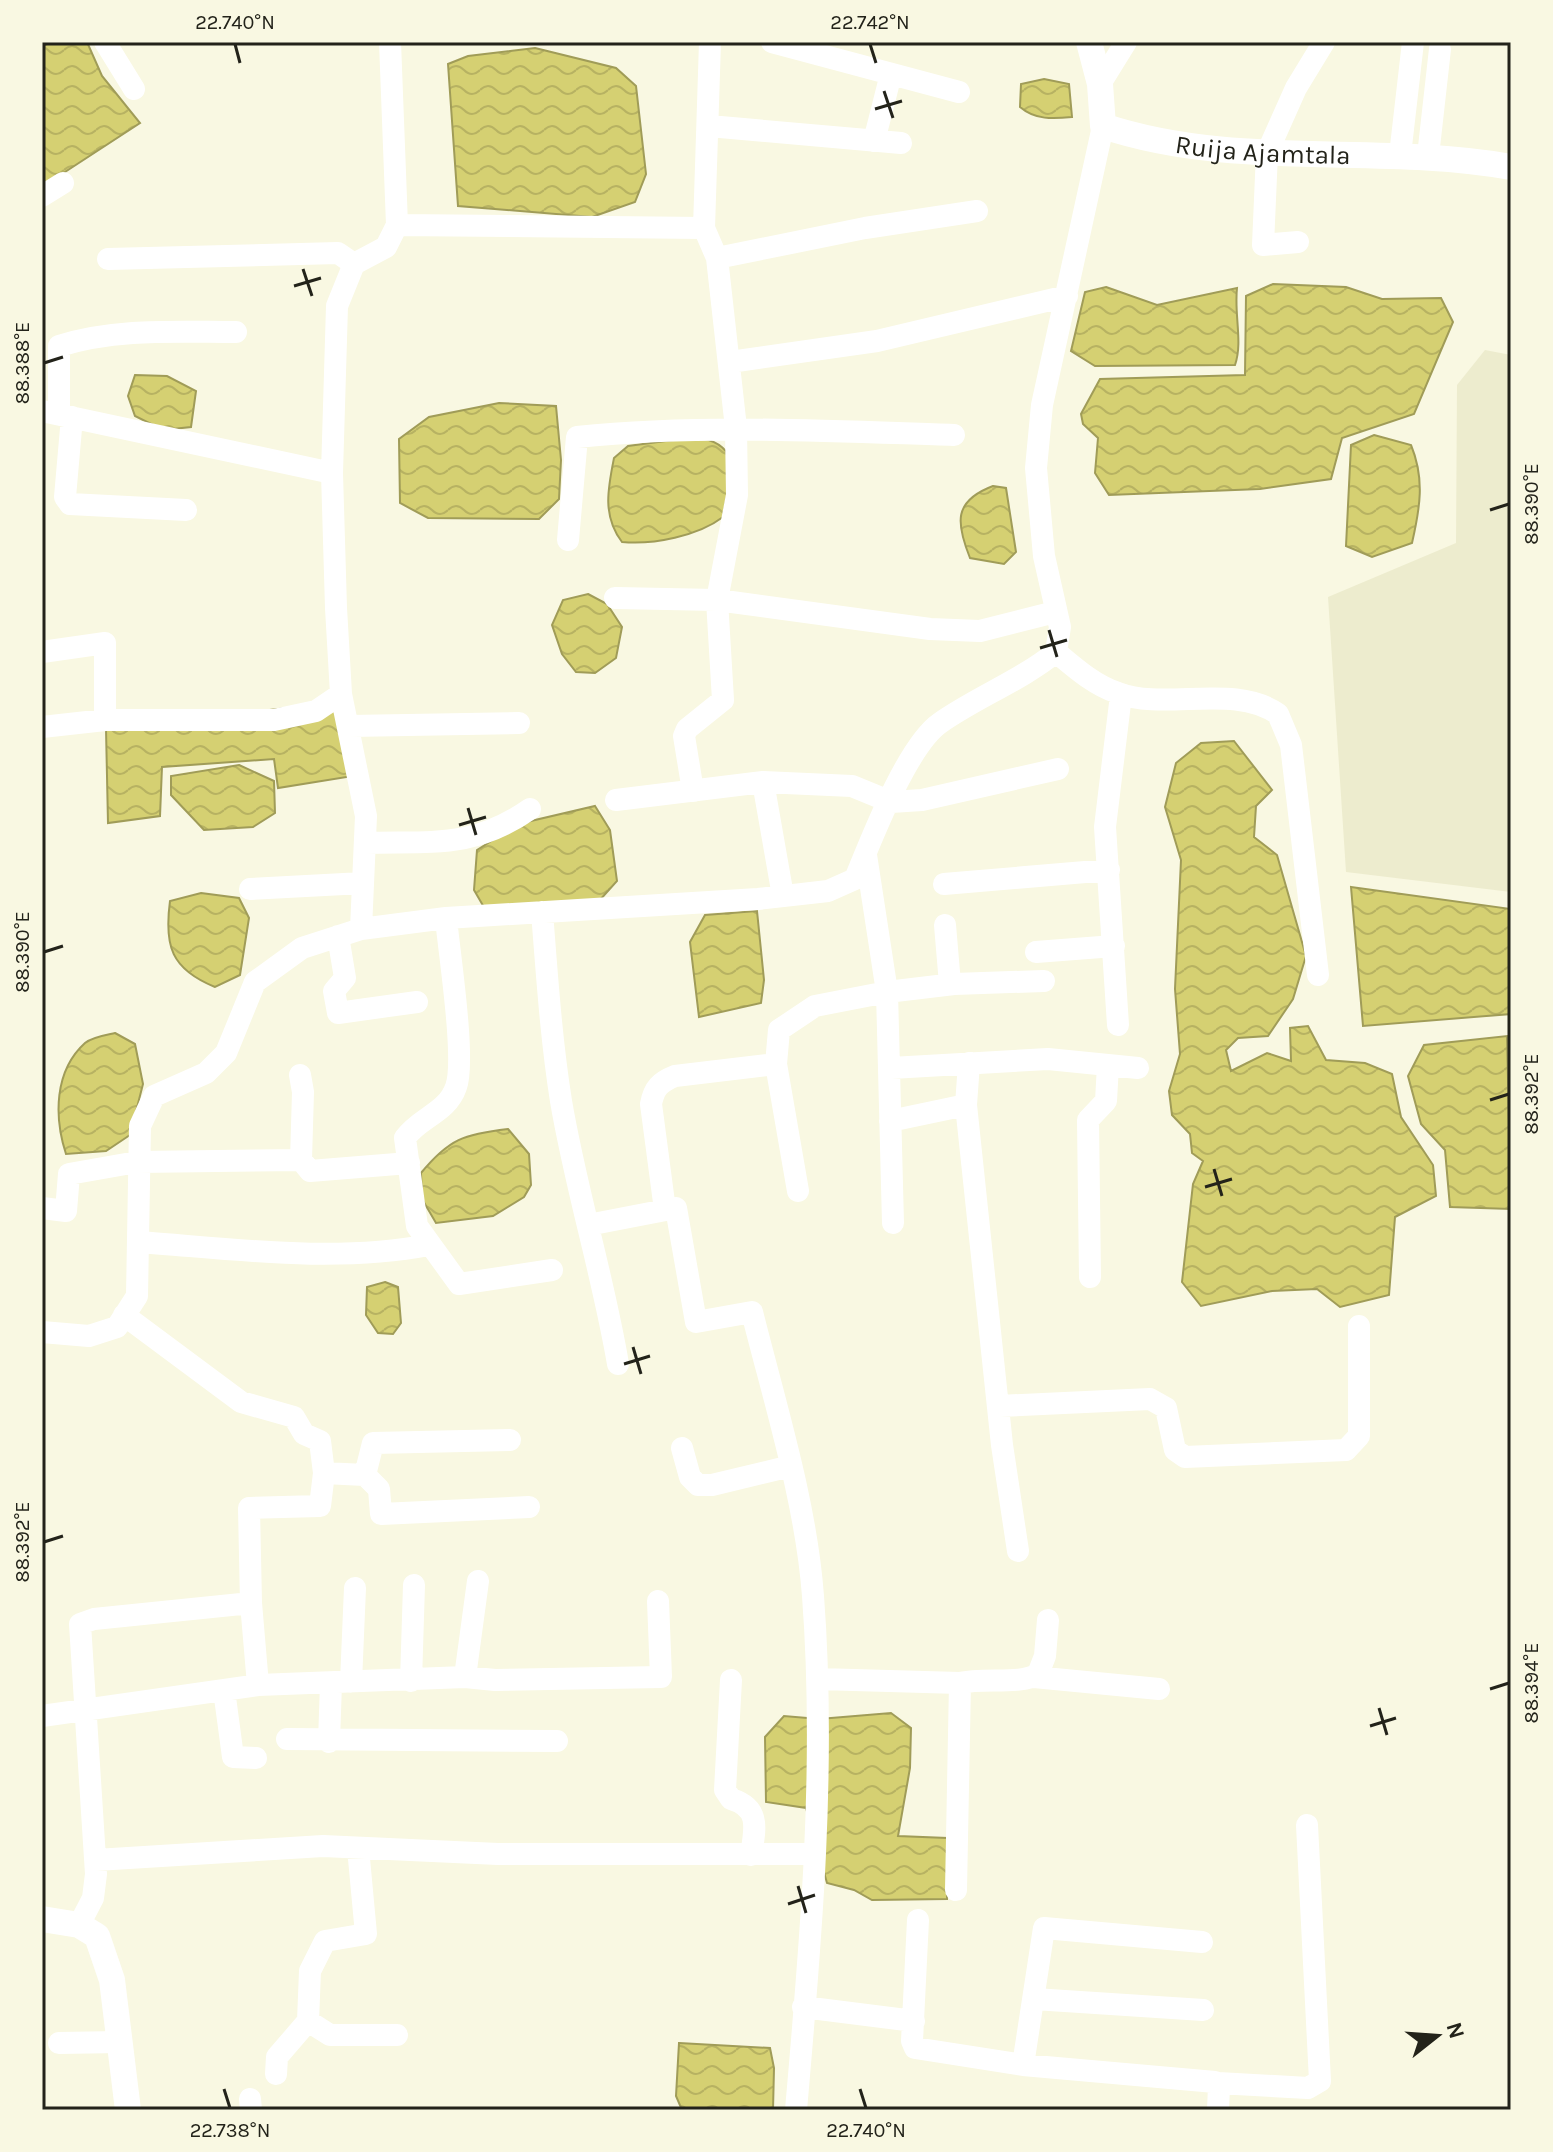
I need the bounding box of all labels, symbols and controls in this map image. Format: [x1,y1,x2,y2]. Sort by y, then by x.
text: 22.740°N [195,11,275,34]
text: 22.742°N [830,11,910,34]
street label: Ruija Ajamtala [1173,128,1351,170]
text: 88.388°E [11,322,34,404]
text: 88.390°E [1520,463,1543,545]
text: 88.390°E [11,911,34,993]
text: 88.392°E [1520,1053,1543,1135]
text: 88.392°E [11,1501,34,1583]
text: 88.394°E [1520,1643,1543,1723]
north arrow [1397,1996,1477,2076]
text: N [1440,2019,1470,2042]
text: 22.738°N [190,2119,270,2142]
text: 22.740°N [826,2119,906,2142]

